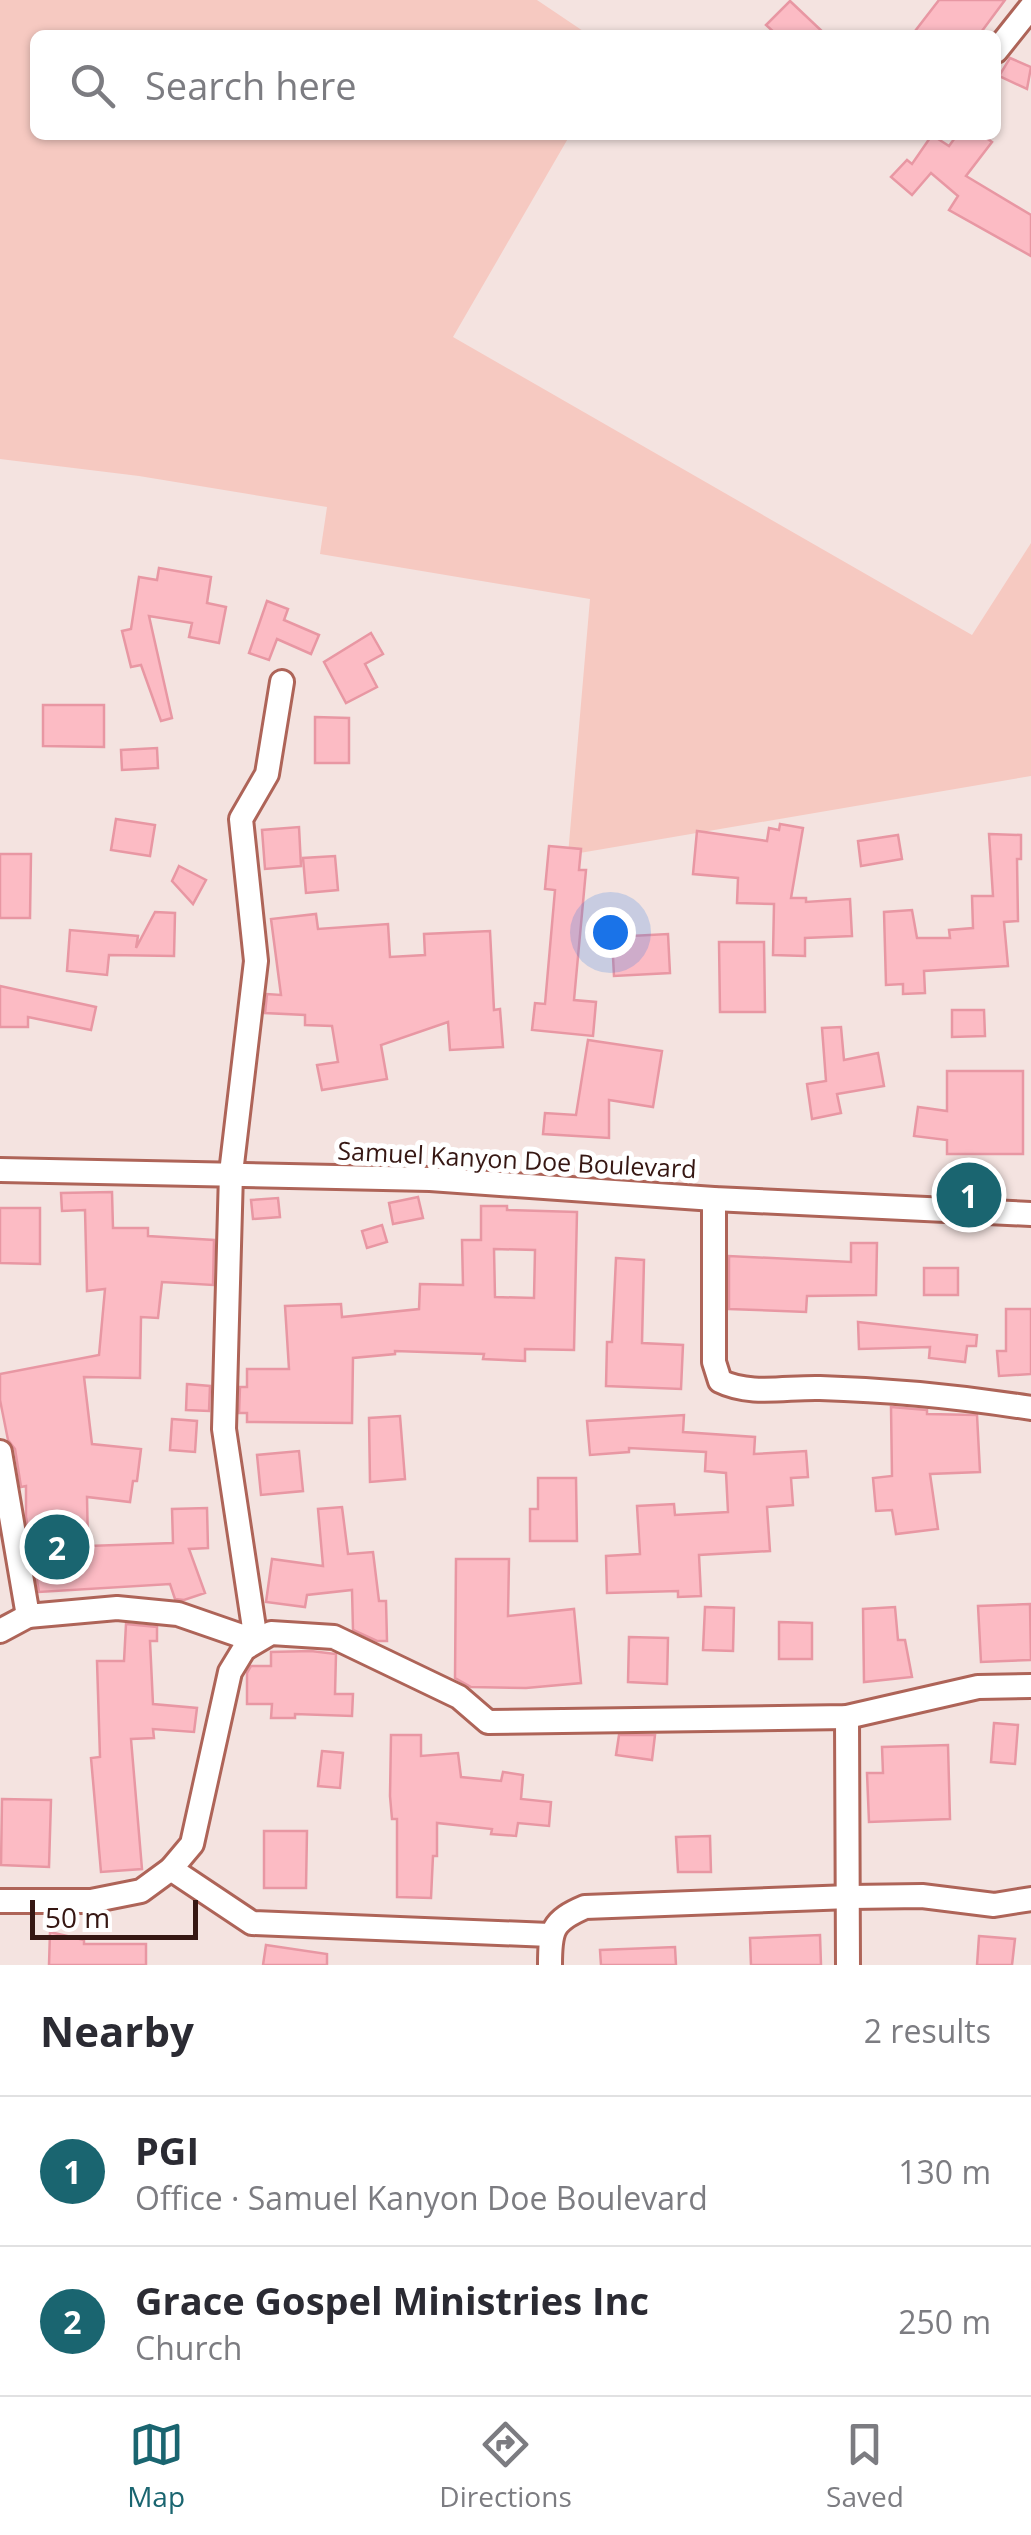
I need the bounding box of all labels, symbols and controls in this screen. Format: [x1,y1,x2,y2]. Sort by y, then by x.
search box [30,30,1001,140]
icon: search [65,58,120,113]
text: Search here [145,59,357,111]
your location [585,907,636,958]
street label: Samuel Kanyon Doe Boulevard [337,1133,697,1185]
pin: 1 [936,1158,1002,1232]
pin: 2 [24,1510,90,1584]
scale bar [30,1895,198,1940]
text: 50 m [45,1898,110,1936]
text: Nearby [40,2002,194,2059]
text: 2 results [864,2009,991,2052]
text: PGI [135,2124,199,2176]
text: 1 [63,2150,82,2193]
text: 130 m [898,2150,991,2193]
text: Office · Samuel Kanyon Doe Boulevard [135,2176,708,2219]
text: Grace Gospel Ministries Inc [135,2274,649,2326]
text: 2 [63,2300,82,2343]
text: 250 m [898,2300,991,2343]
text: Church [135,2326,242,2369]
tab: Map [127,2417,185,2515]
tab: Directions [439,2417,572,2515]
tab: Saved [826,2417,904,2515]

